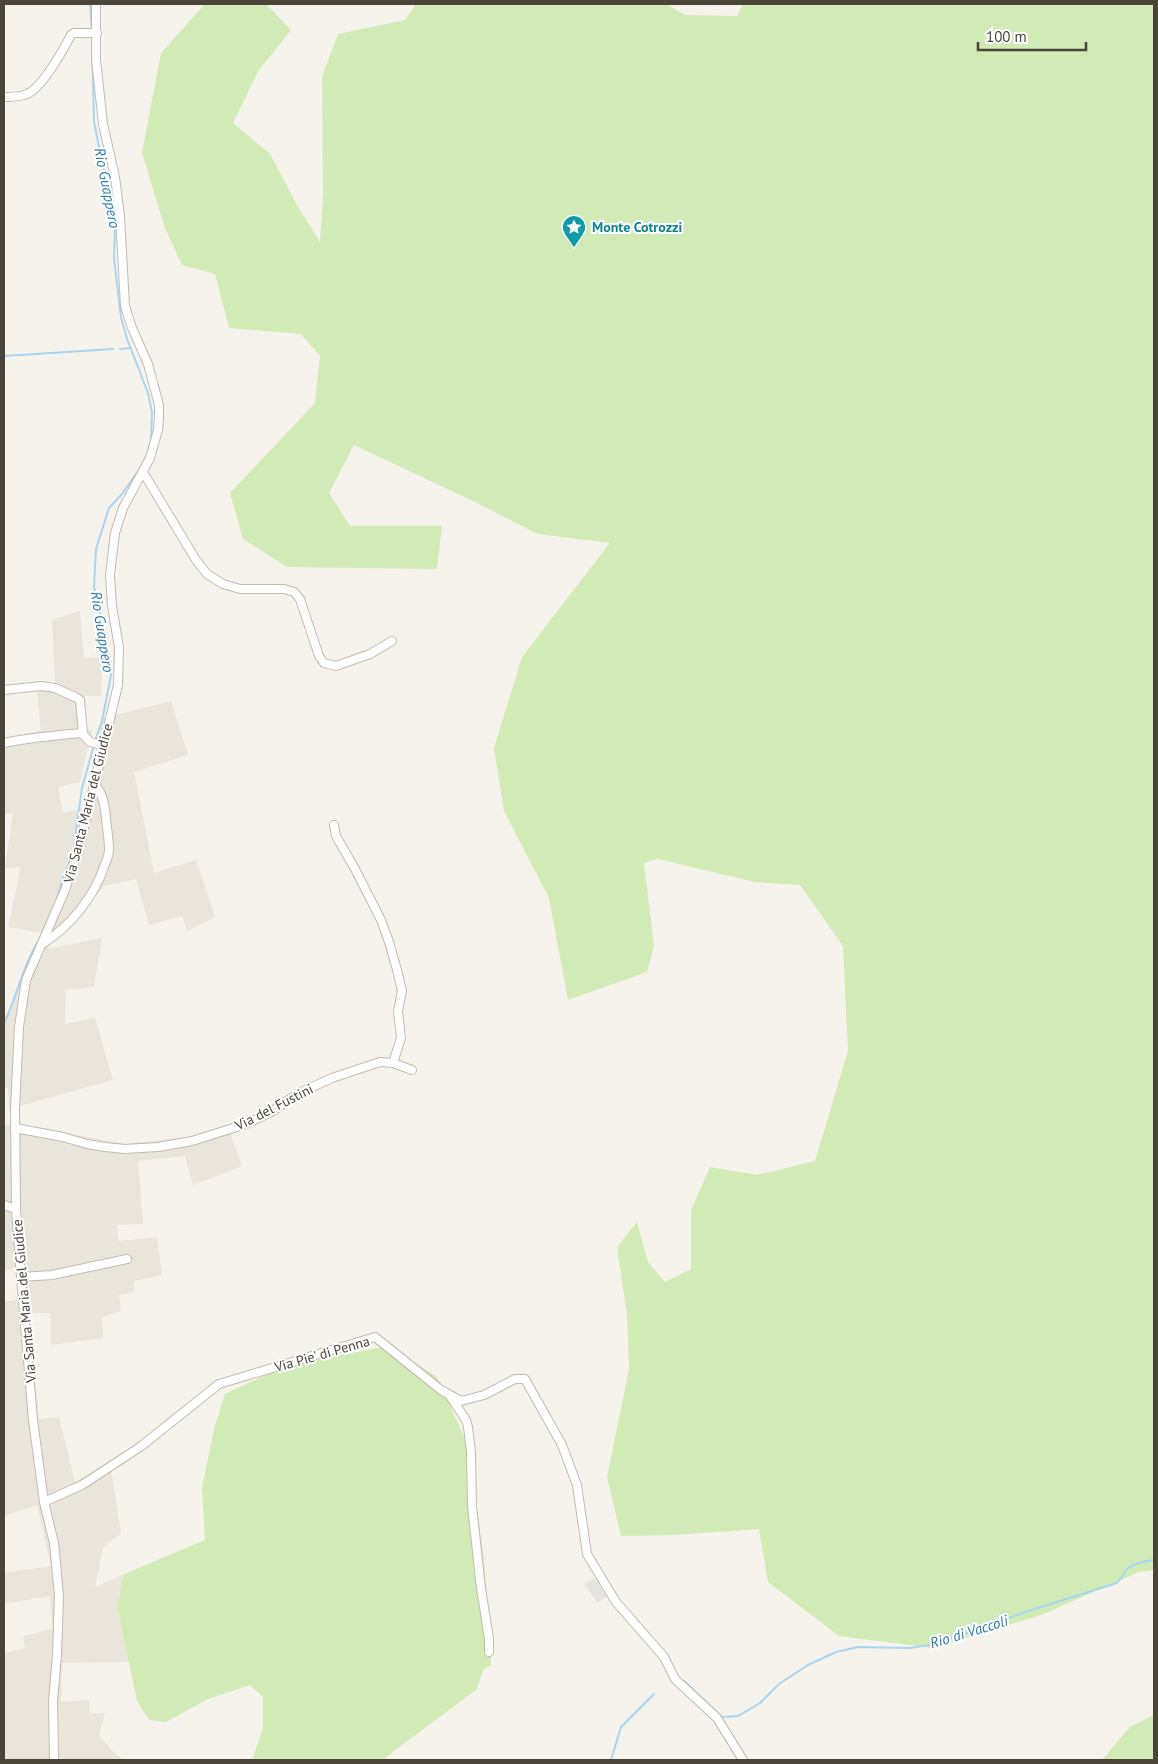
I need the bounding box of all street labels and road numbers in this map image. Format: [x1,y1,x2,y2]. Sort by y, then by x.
street label: Via Santa Maria del Giudice [59,721,117,886]
street label: Via del Fustini [231,1080,316,1135]
street label: Via Santa Maria del Giudice [8,1219,40,1384]
street label: Via Pie' di Penna [271,1332,372,1376]

